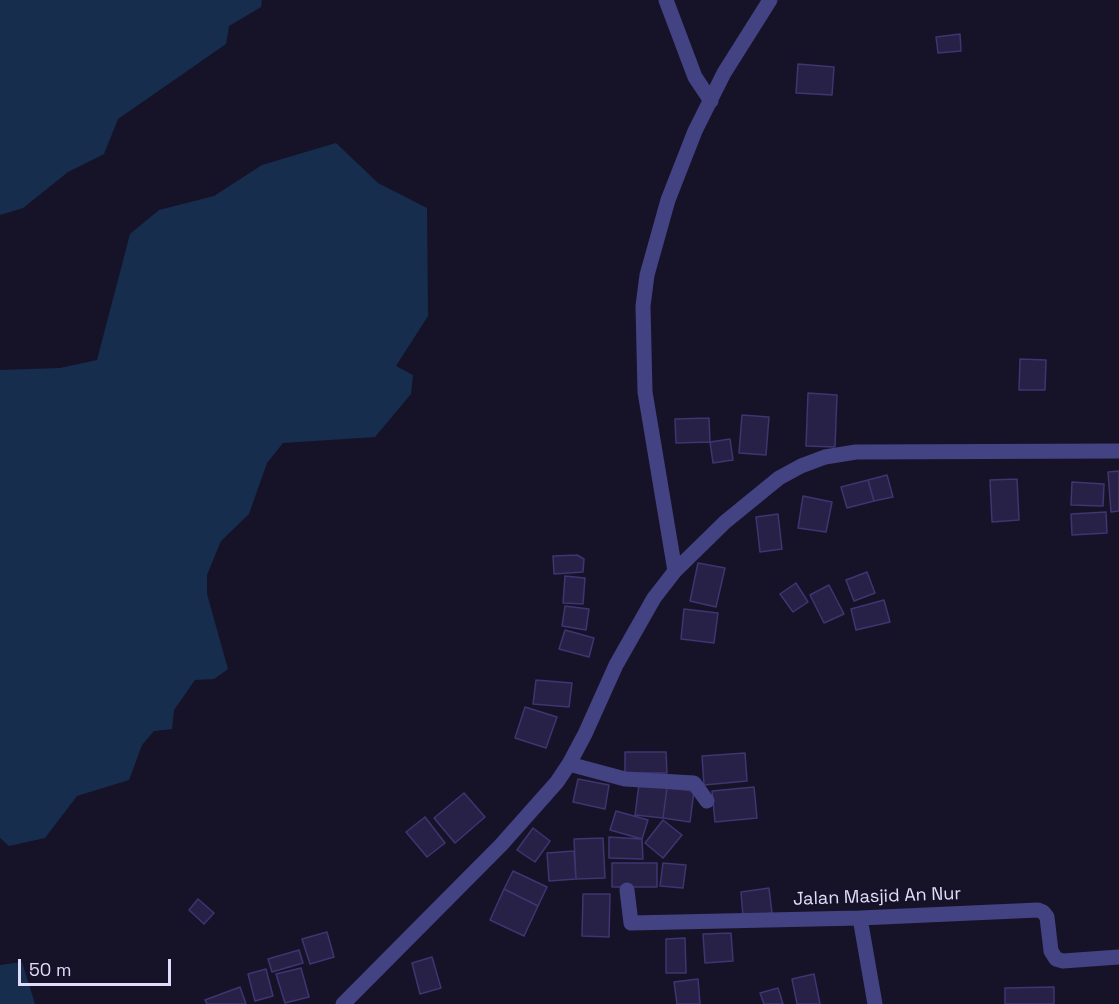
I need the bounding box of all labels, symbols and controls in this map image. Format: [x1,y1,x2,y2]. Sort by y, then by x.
street label: Jalan Masjid An Nur [793,883,961,911]
scale bar [21,947,174,985]
text: 50 m [29,958,71,981]

